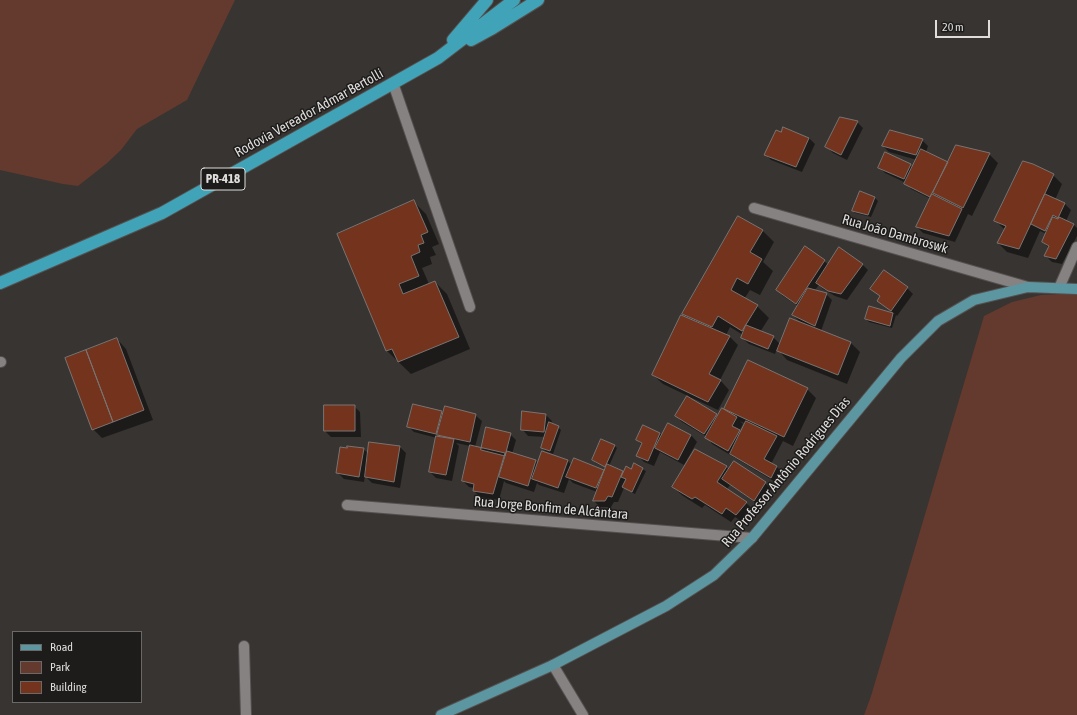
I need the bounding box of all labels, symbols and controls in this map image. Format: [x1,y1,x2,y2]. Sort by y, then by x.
scale bar [937,12,992,38]
text: 20 m [942,20,964,34]
street label: Rodovia Vereador Admar Bertolli [232,65,386,161]
road number: PR-418 [201,168,245,190]
street label: Rua João Dambroswk [840,211,950,257]
street label: Rua Professor Antônio Rodrigues Dias [718,393,854,551]
street label: Rua Jorge Bonfim de Alcântara [473,493,629,523]
legend [12,631,142,703]
text: Road [50,640,73,654]
text: Park [50,660,70,674]
text: Building [50,680,87,694]

